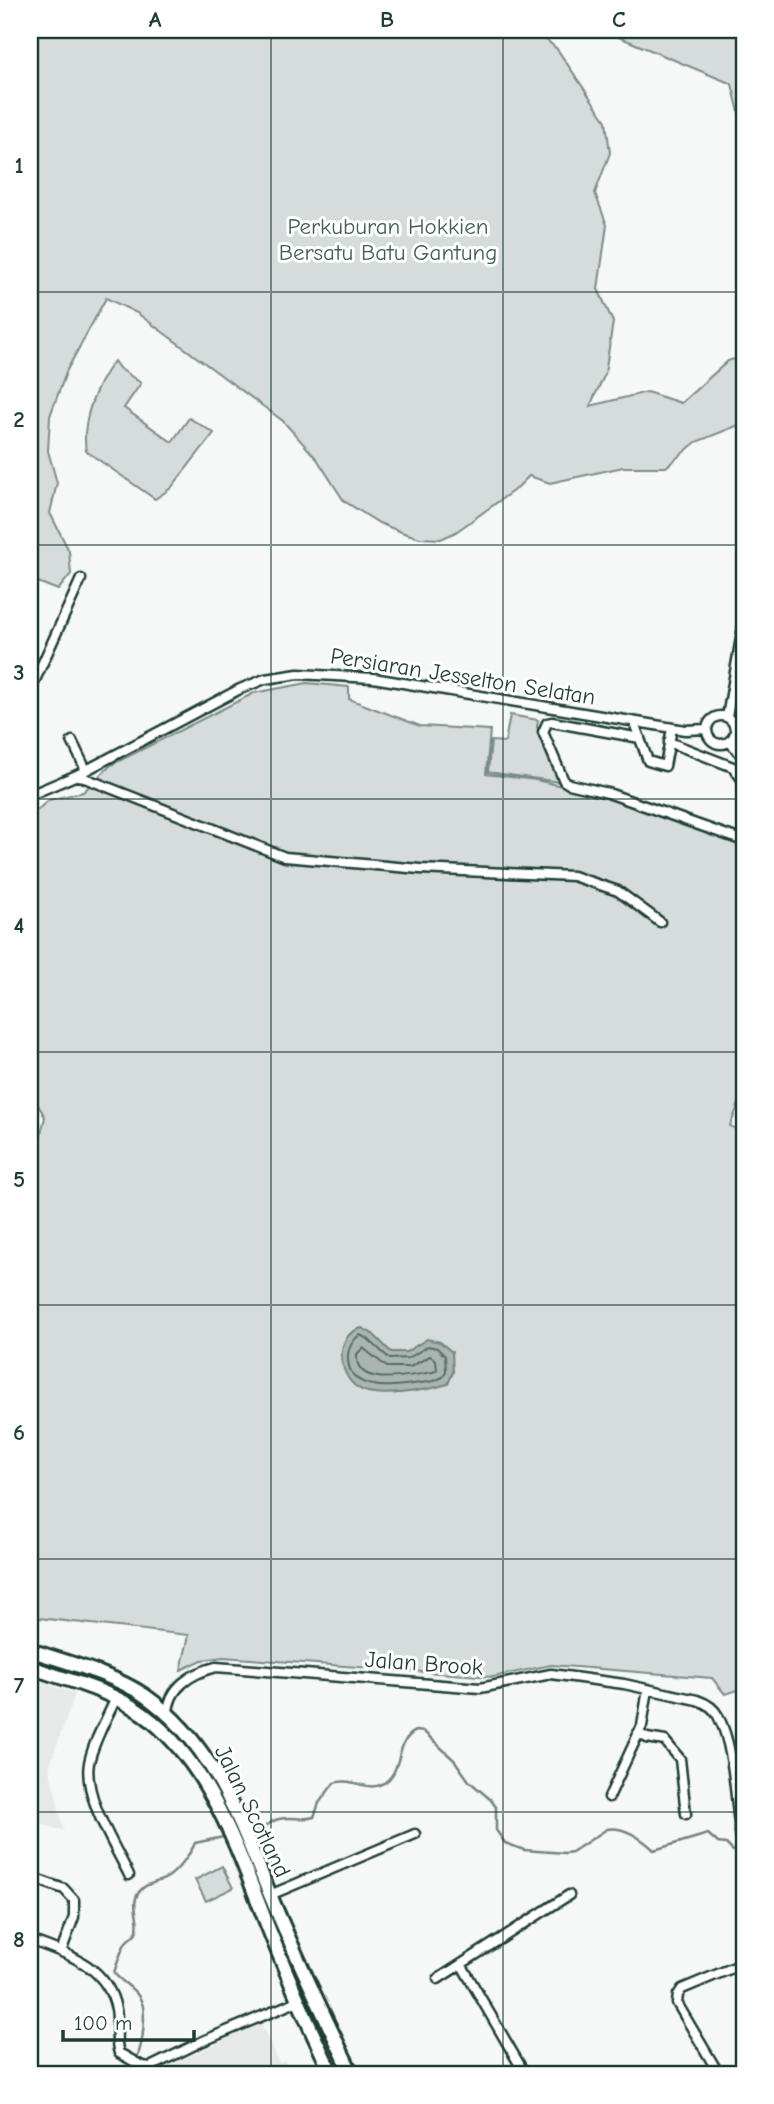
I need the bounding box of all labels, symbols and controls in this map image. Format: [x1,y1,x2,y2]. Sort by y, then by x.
text: A [149,6,162,33]
text: B [380,6,394,33]
text: C [612,6,626,33]
text: 1 [14,152,24,179]
park label: Perkuburan Hokkien Bersatu Batu Gantung [279,213,497,266]
text: 2 [13,406,25,433]
street label: Persiaran Jesselton Selatan [328,642,597,711]
text: 3 [13,659,25,686]
text: 4 [14,912,25,939]
text: 5 [13,1166,25,1193]
text: 6 [13,1419,25,1446]
street label: Jalan Brook [364,1646,484,1681]
text: 7 [14,1672,25,1699]
street label: Jalan Scotland [209,1741,296,1882]
text: 8 [13,1926,25,1953]
scale bar [63,1999,194,2043]
text: 100 m [74,2011,132,2035]

